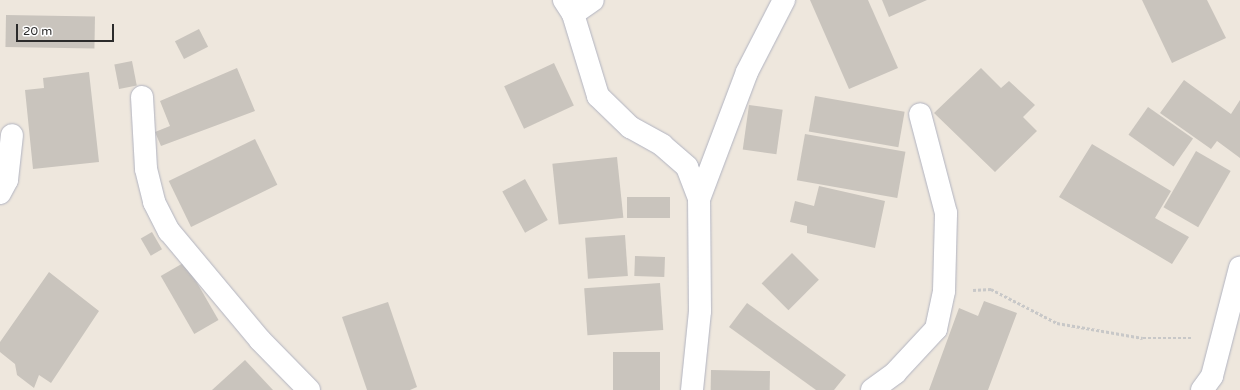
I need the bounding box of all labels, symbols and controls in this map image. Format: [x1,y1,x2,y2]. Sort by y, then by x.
scale bar [18,16,116,42]
text: 20 m [23,24,52,38]

